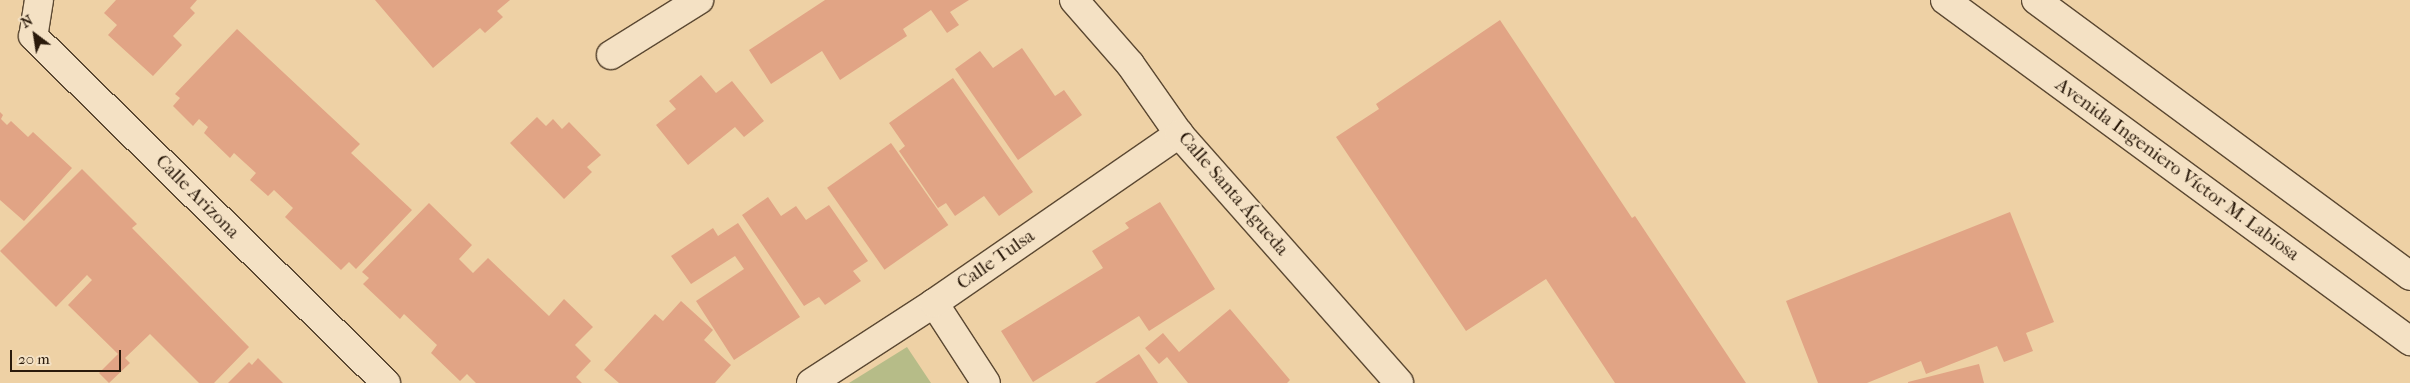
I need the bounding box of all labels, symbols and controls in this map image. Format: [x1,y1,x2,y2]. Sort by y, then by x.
north arrow [10,10,60,60]
text: N [18,12,36,32]
street label: Avenida Ingeniero Víctor M. Labiosa [2051,74,2303,266]
street label: Calle Santa Águeda [1173,127,1293,261]
street label: Calle Arizona [150,150,244,244]
street label: Calle Tulsa [953,225,1039,295]
scale bar [12,340,124,372]
text: 20 m [18,350,50,368]

